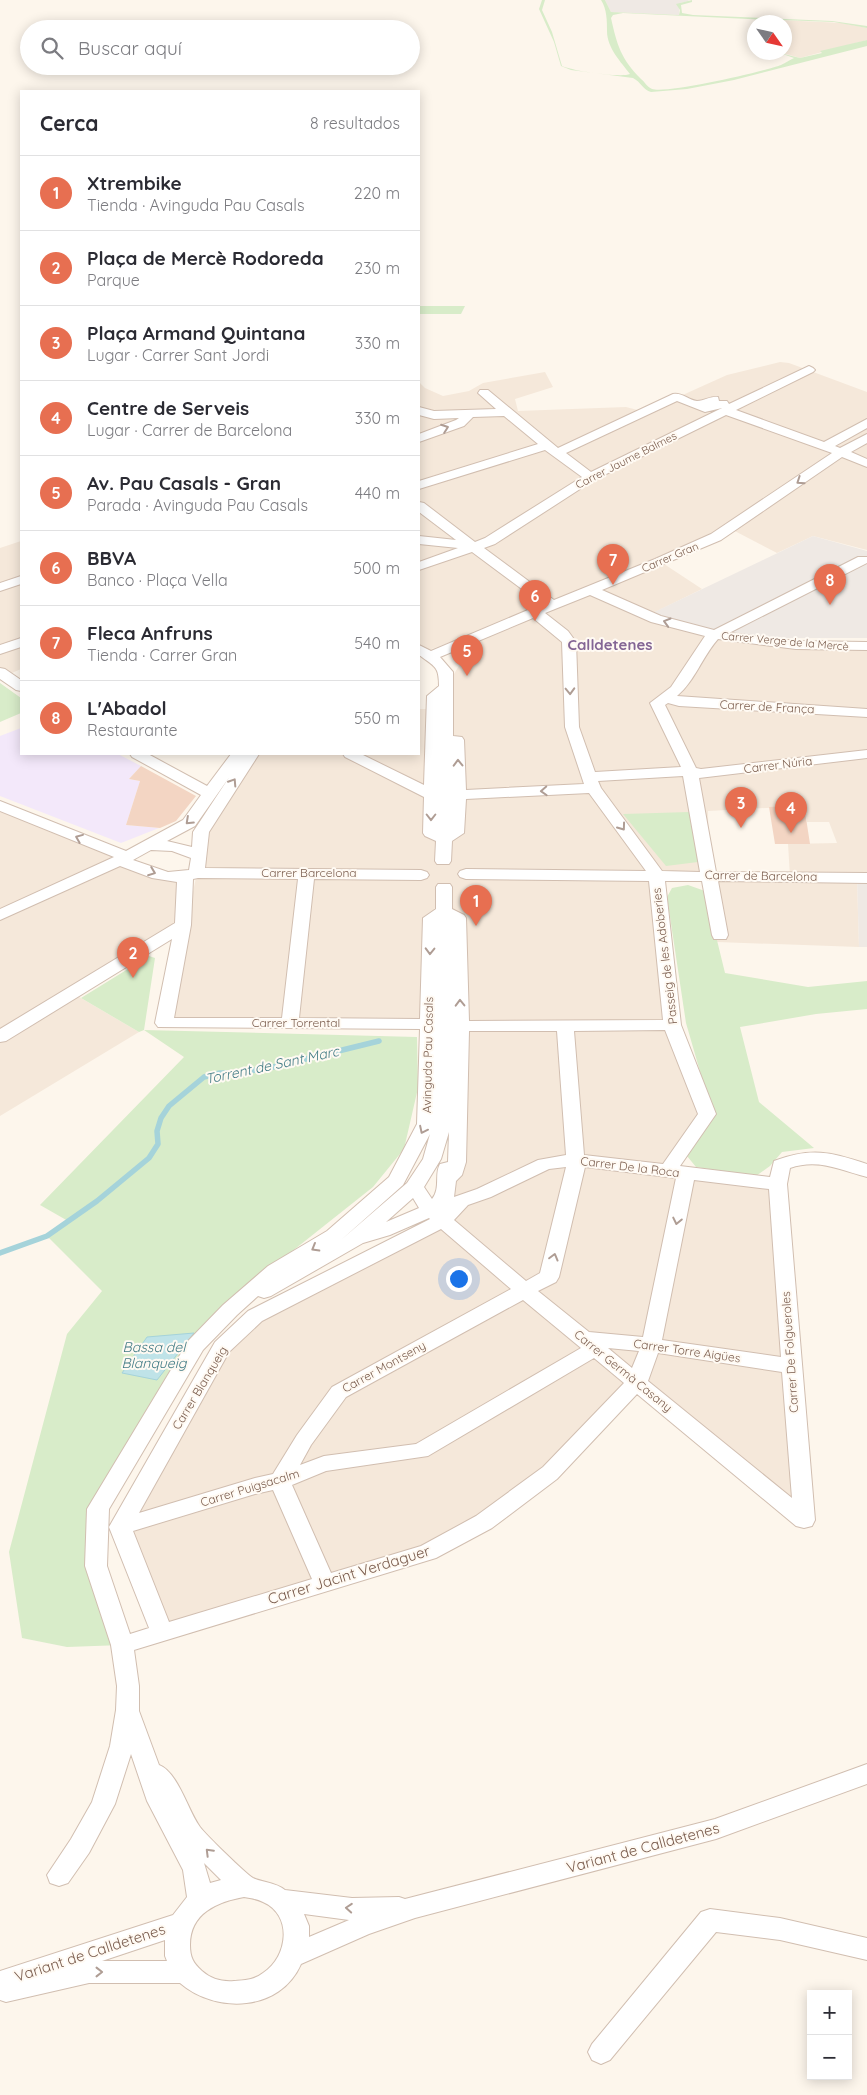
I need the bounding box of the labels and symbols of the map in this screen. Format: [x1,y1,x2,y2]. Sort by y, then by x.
north arrow [747,15,792,60]
one-way arrow [441,424,449,434]
street label: Carrer Jaume Balmes [573,428,679,492]
one-way arrow [796,474,805,484]
street label: Carrer Gran [640,539,700,575]
pin: 7 [597,544,629,585]
pin: 8 [814,564,846,605]
pin: 6 [519,580,551,621]
one-way arrow [664,618,672,628]
street label: Carrer Verge de la Mercè [721,628,849,654]
pin: 5 [451,635,483,676]
district label: Calldetenes [568,635,652,654]
one-way arrow [565,687,576,695]
street label: Carrer de França [719,697,815,716]
street label: Carrer Núria [743,753,813,776]
one-way arrow [453,759,463,766]
one-way arrow [227,778,236,787]
one-way arrow [540,785,548,796]
pin: 3 [725,787,757,828]
pin: 4 [775,792,807,833]
one-way arrow [426,814,436,822]
one-way arrow [185,815,194,824]
one-way arrow [616,821,625,831]
one-way arrow [76,834,84,844]
street label: Carrer Barcelona [261,865,357,880]
one-way arrow [147,866,156,877]
street label: Carrer de Barcelona [705,867,817,884]
pin: 1 [460,885,492,926]
street label: Passeig de les Adoberies [649,887,680,1025]
pin: 2 [117,937,149,978]
one-way arrow [425,948,435,956]
street label: Avinguda Pau Casals [419,996,436,1113]
one-way arrow [455,999,465,1007]
street label: Carrer Torrental [252,1015,340,1030]
water label: Torrent de Sant Marc [204,1042,342,1088]
one-way arrow [419,1125,429,1134]
street label: Carrer De la Roca [580,1153,680,1180]
one-way arrow [672,1217,682,1226]
one-way arrow [311,1241,320,1251]
one-way arrow [548,1253,559,1262]
your location [446,1266,472,1292]
street label: Carrer De Folgueroles [778,1290,801,1413]
street label: Carrer Germà Casany [571,1326,675,1415]
street label: Carrer Torre Aigües [633,1336,742,1365]
street label: Carrer Montseny [339,1337,428,1396]
water label: Bassa del Blanqueig [122,1338,188,1372]
street label: Carrer Blanqueig [169,1343,230,1432]
street label: Carrer Puigsacalm [199,1465,301,1510]
street label: Carrer Jacint Verdaguer [265,1541,433,1608]
street label: Variant de Calldetenes [564,1818,721,1877]
one-way arrow [206,1849,215,1858]
one-way arrow [344,1903,352,1914]
street label: Variant de Calldetenes [12,1919,168,1986]
one-way arrow [96,1967,103,1977]

